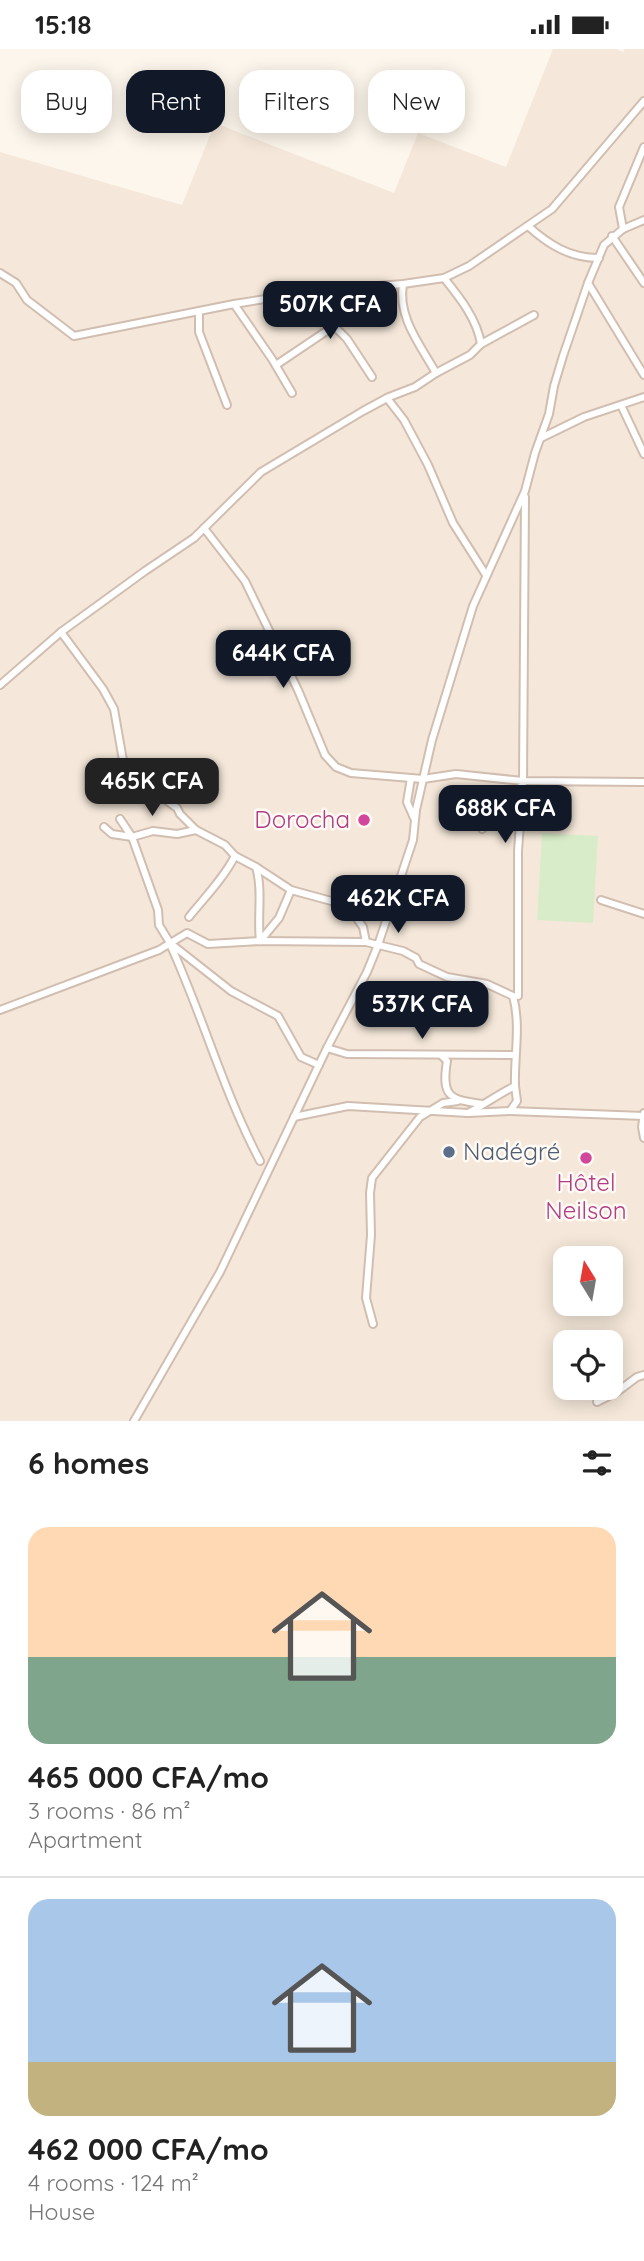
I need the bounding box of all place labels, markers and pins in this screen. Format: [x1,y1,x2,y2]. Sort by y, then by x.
pin: 507K CFA [258,281,402,341]
pin: 644K CFA [211,631,355,690]
pin: 465K CFA [80,759,224,818]
pin: 688K CFA [433,785,577,845]
place label: Dorocha [254,804,350,834]
marker: Dorocha [356,812,372,828]
pin: 462K CFA [326,875,470,935]
pin: 537K CFA [350,981,494,1041]
place label: Nadégré [463,1136,560,1166]
marker: Nadégré [441,1144,457,1160]
marker: Hôtel Neilson [578,1150,594,1166]
place label: Hôtel Neilson [545,1167,627,1225]

